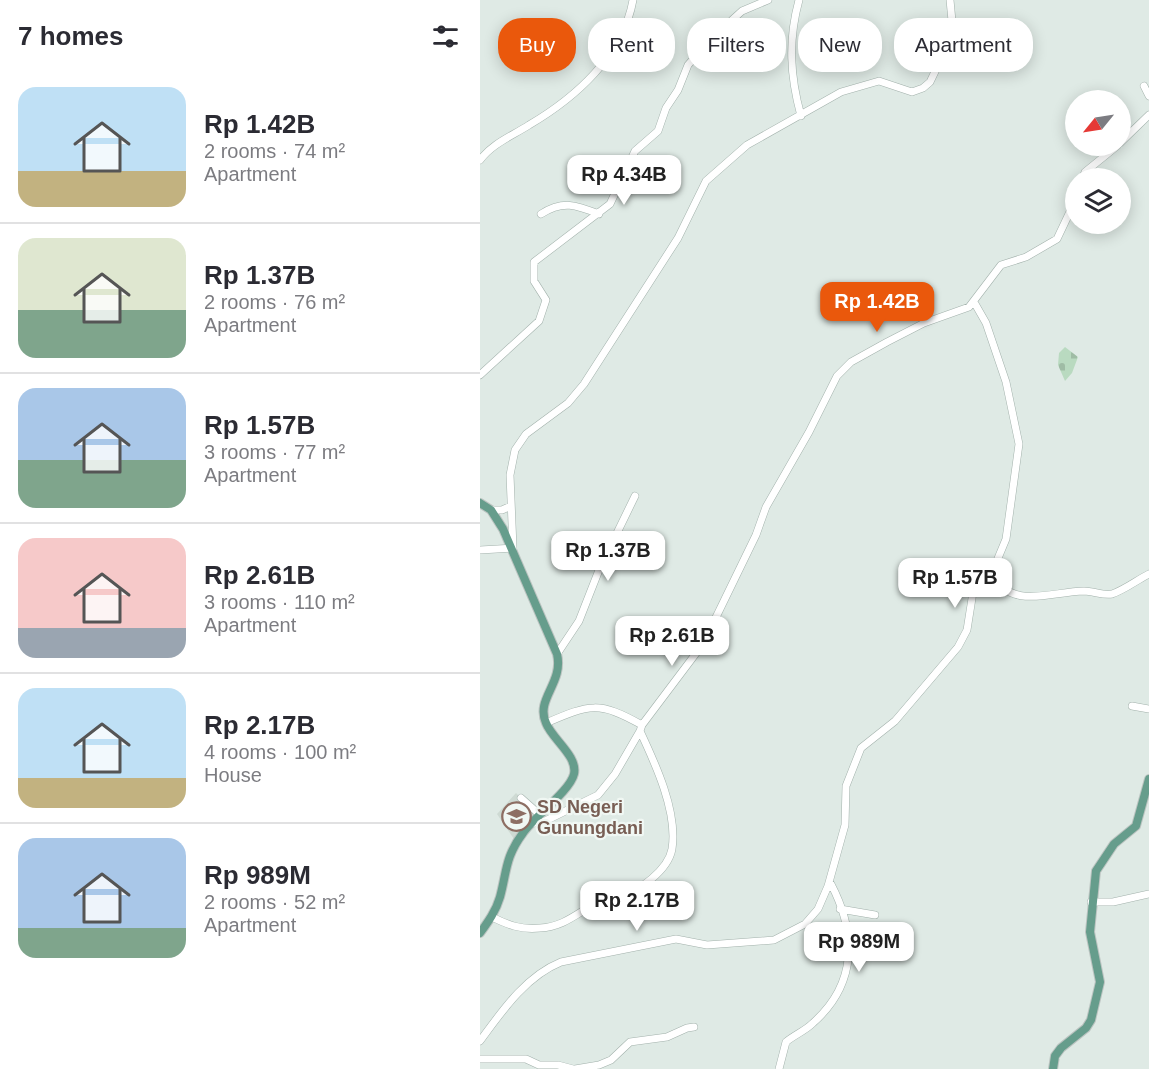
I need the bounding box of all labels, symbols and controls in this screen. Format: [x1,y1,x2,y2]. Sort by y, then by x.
chip: Buy [498,18,576,72]
chip: Rent [588,18,675,72]
chip: Filters [687,18,786,72]
chip: New [798,18,882,72]
chip: Apartment [894,18,1033,72]
icon: filters [429,20,462,53]
text: 7 homes [18,21,124,51]
north arrow [1065,90,1131,156]
map controls [1065,90,1131,234]
text: Rp 1.42B [204,109,315,139]
icon: home [66,111,138,183]
text: 2 rooms · 74 m² [204,140,345,162]
pin: Rp 4.34B [562,155,686,206]
text: Apartment [204,163,296,185]
text: Rp 4.34B [581,163,667,185]
button: layers [1065,168,1131,234]
text: Rp 1.37B [204,260,315,290]
icon: home [66,262,138,334]
pin: Rp 1.42B [815,282,939,333]
text: Rp 1.42B [834,290,920,312]
text: 2 rooms · 76 m² [204,291,345,313]
text: Apartment [204,314,296,336]
text: Rp 1.57B [204,410,315,440]
icon: home [66,412,138,484]
text: 3 rooms · 77 m² [204,441,345,463]
text: Apartment [204,464,296,486]
pin: Rp 1.37B [546,531,670,582]
text: Rp 1.37B [565,539,651,561]
pin: Rp 1.57B [893,558,1017,609]
text: Rp 2.61B [204,560,315,590]
icon: home [66,562,138,634]
text: Rp 1.57B [912,566,998,588]
text: 3 rooms · 110 m² [204,591,355,613]
text: Apartment [204,614,296,636]
pin: Rp 2.61B [610,616,734,667]
text: Rp 2.61B [629,624,715,646]
text: Rp 2.17B [204,710,315,740]
icon: home [66,712,138,784]
text: 4 rooms · 100 m² [204,741,356,763]
text: House [204,764,262,786]
place label: SD Negeri Gunungdani [537,797,643,838]
school or university icon: SD Negeri Gunungdani [500,801,532,833]
text: Rp 989M [204,860,311,890]
icon: home [66,862,138,934]
pin: Rp 2.17B [575,881,699,932]
text: Rp 2.17B [594,889,680,911]
text: 2 rooms · 52 m² [204,891,345,913]
text: Apartment [204,914,296,936]
pin: Rp 989M [804,922,914,973]
text: Rp 989M [818,930,900,952]

